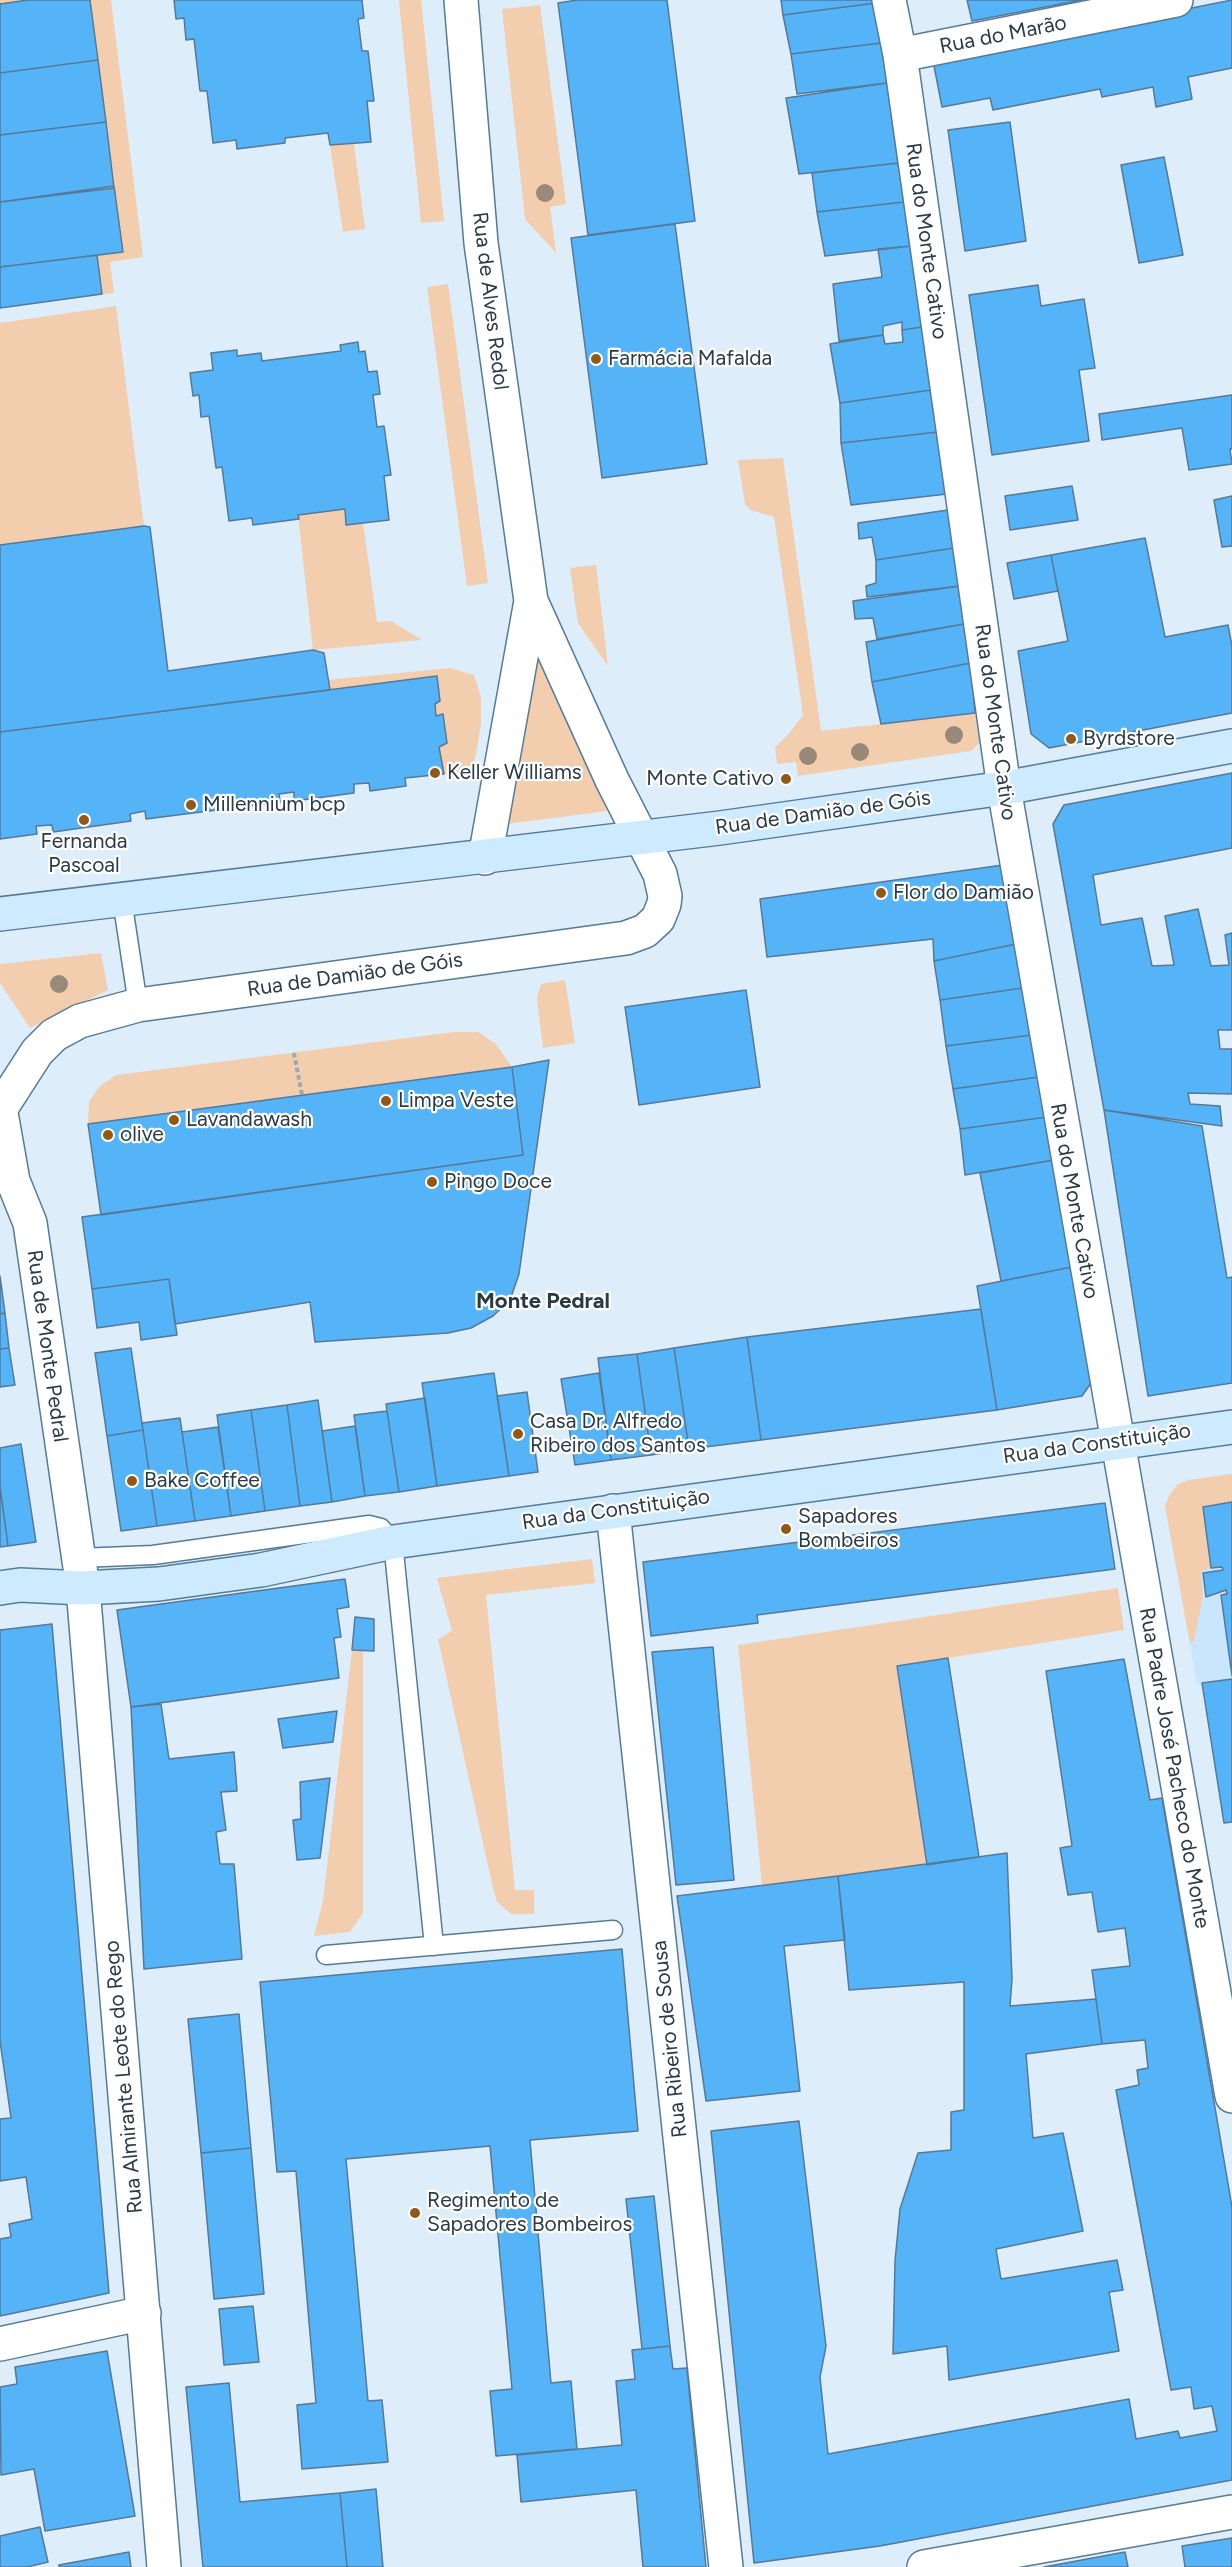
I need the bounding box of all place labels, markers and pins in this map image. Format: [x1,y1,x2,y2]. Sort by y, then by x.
place label: Farmácia Mafalda [608,346,772,372]
marker: Farmácia Mafalda [589,352,603,366]
place label: Byrdstore [1083,726,1175,752]
marker: Byrdstore [1064,732,1078,746]
place label: Keller Williams [447,760,582,786]
marker: Keller Williams [428,766,442,780]
place label: Monte Cativo [646,766,774,792]
marker: Monte Cativo [779,772,793,786]
place label: Millennium bcp [203,792,346,818]
marker: Millennium bcp [184,798,198,812]
marker: Fernanda Pascoal [77,813,91,827]
place label: Fernanda Pascoal [40,829,128,879]
place label: Flor do Damião [893,880,1034,906]
marker: Flor do Damião [874,886,888,900]
place label: Limpa Veste [398,1088,514,1114]
marker: Limpa Veste [379,1094,393,1108]
place label: Lavandawash [186,1107,312,1133]
marker: Lavandawash [167,1113,181,1127]
place label: olive [120,1122,164,1148]
marker: olive [101,1128,115,1142]
place label: Pingo Doce [444,1169,552,1195]
marker: Pingo Doce [425,1175,439,1189]
place label: Casa Dr. Alfredo Ribeiro dos Santos [530,1409,706,1459]
marker: Casa Dr. Alfredo Ribeiro dos Santos [511,1427,525,1441]
place label: Bake Coffee [144,1468,260,1494]
marker: Bake Coffee [125,1474,139,1488]
place label: Sapadores Bombeiros [798,1504,899,1554]
marker: Sapadores Bombeiros [779,1522,793,1536]
place label: Regimento de Sapadores Bombeiros [427,2188,632,2238]
marker: Regimento de Sapadores Bombeiros [408,2206,422,2220]

